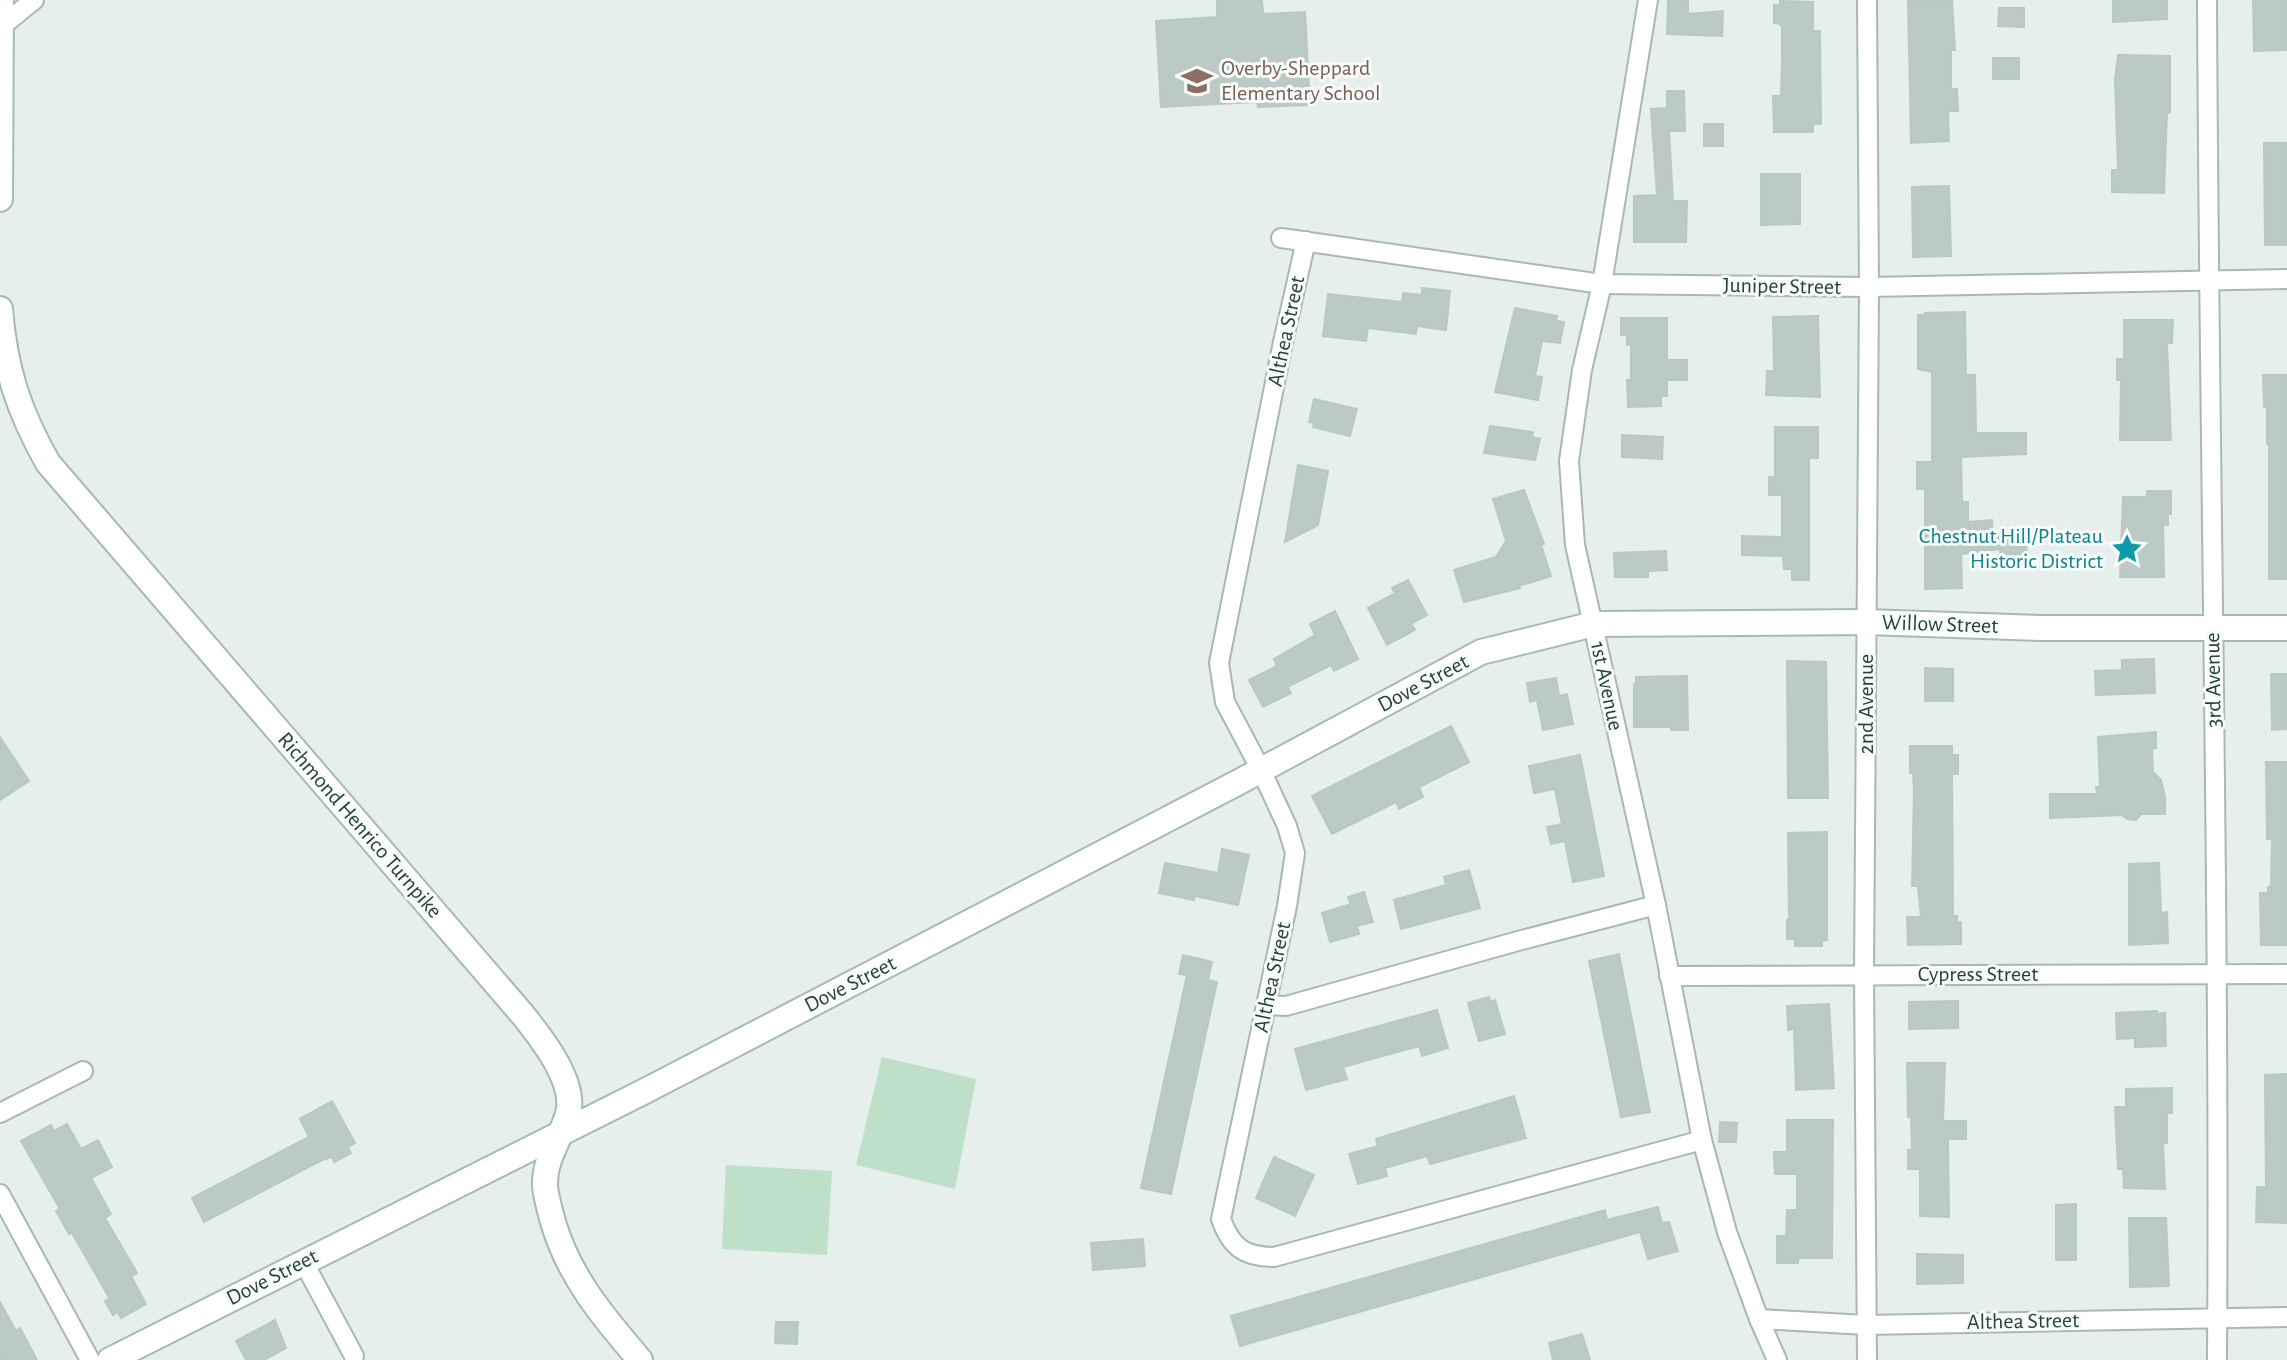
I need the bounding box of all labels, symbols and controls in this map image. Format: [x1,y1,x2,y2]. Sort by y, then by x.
place label: Overby-Sheppard Elementary School [1221,57,1381,104]
school or university icon: Overby-Sheppard Elementary School [1180,64,1214,98]
street label: Althea Street [1264,274,1308,388]
street label: Juniper Street [1723,274,1841,298]
place label: Chestnut Hill/Plateau Historic District [1919,525,2103,572]
place icon: Chestnut Hill/Plateau Historic District [2110,532,2144,566]
street label: Willow Street [1881,611,1999,637]
street label: 3rd Avenue [2201,632,2225,728]
street label: 1st Avenue [1587,639,1627,733]
street label: Dove Street [1374,650,1472,716]
street label: 2nd Avenue [1855,654,1877,754]
street label: Richmond Henrico Turnpike [274,728,446,922]
street label: Althea Street [1250,920,1294,1034]
street label: Dove Street [801,952,899,1016]
street label: Cypress Street [1918,963,2038,985]
street label: Dove Street [223,1245,321,1309]
street label: Althea Street [1967,1309,2079,1333]

